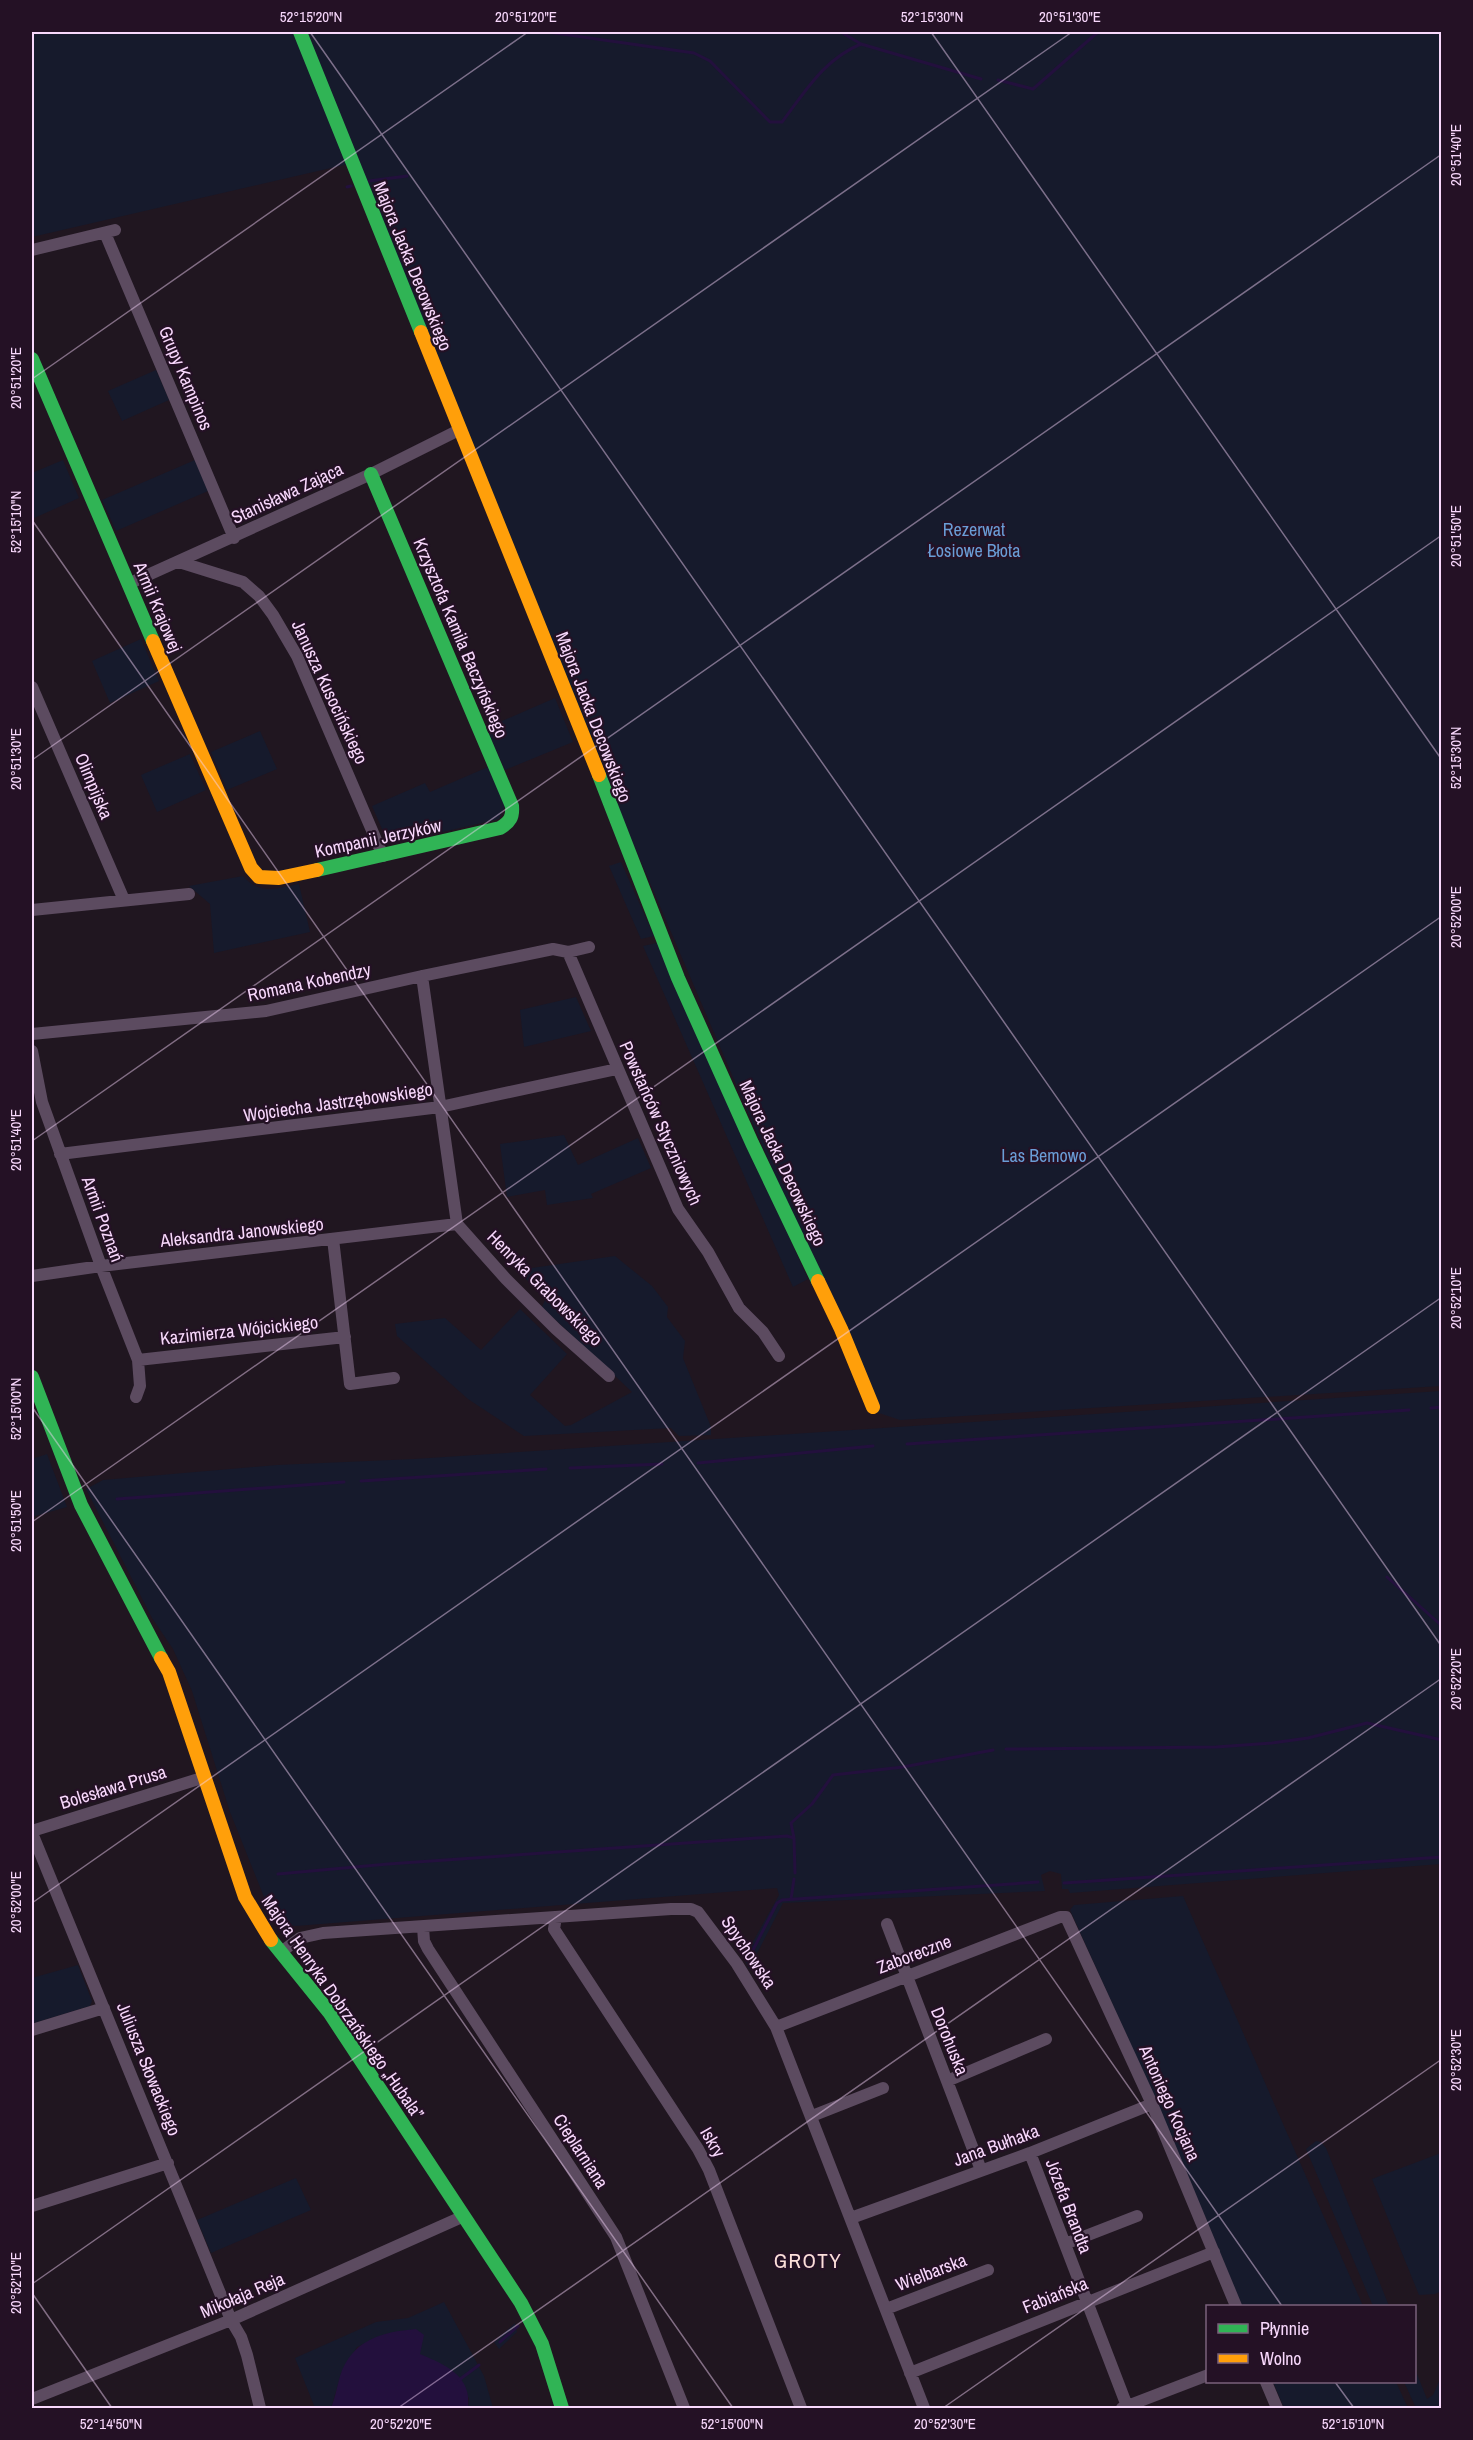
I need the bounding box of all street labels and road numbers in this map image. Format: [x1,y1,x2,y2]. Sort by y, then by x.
street label: Majora Jacka Decowskiego [368,178,458,354]
street label: Grupy Kampinos [153,322,219,434]
street label: Stanisława Zająca [227,456,347,530]
street label: Krzysztofa Kamila Baczyńskiego [408,534,514,742]
street label: Armii Krajowej [127,557,188,656]
street label: Janusza Kusocińskiego [286,616,374,768]
street label: Majora Jacka Decowskiego [550,628,638,806]
street label: Olimpijska [69,749,119,823]
street label: Kompanii Jerzyków [312,812,444,864]
street label: Romana Kobendzy [245,957,374,1007]
street label: Powstańców Styczniowych [614,1037,708,1209]
street label: Wojciecha Jastrzębowskiego [242,1076,434,1128]
street label: Majora Jacka Decowskiego [734,1076,832,1250]
street label: Armii Poznań [76,1172,130,1265]
street label: Aleksandra Janowskiego [158,1211,325,1253]
street label: Henryka Grabowskiego [482,1225,608,1351]
street label: Kazimierza Wójcickiego [159,1309,319,1351]
street label: Bolesława Prusa [57,1759,169,1815]
street label: Majora Henryka Dobrzańskiego „Hubala” [256,1890,430,2124]
street label: Spychowska [715,1911,783,1993]
street label: Zaboreczne [873,1928,955,1980]
street label: Juliusza Słowackiego [111,1999,187,2139]
street label: Dorohuska [925,2003,975,2079]
street label: Antoniego Kocjana [1133,2040,1207,2165]
street label: Cieplarniana [548,2109,614,2193]
street label: Jana Bułhaka [950,2118,1042,2172]
street label: Iskry [694,2122,732,2162]
street label: Józefa Brandta [1040,2155,1098,2257]
street label: Wielbarska [892,2247,970,2297]
street label: Mikołaja Reja [196,2266,288,2324]
street label: Fabiańska [1019,2271,1091,2319]

